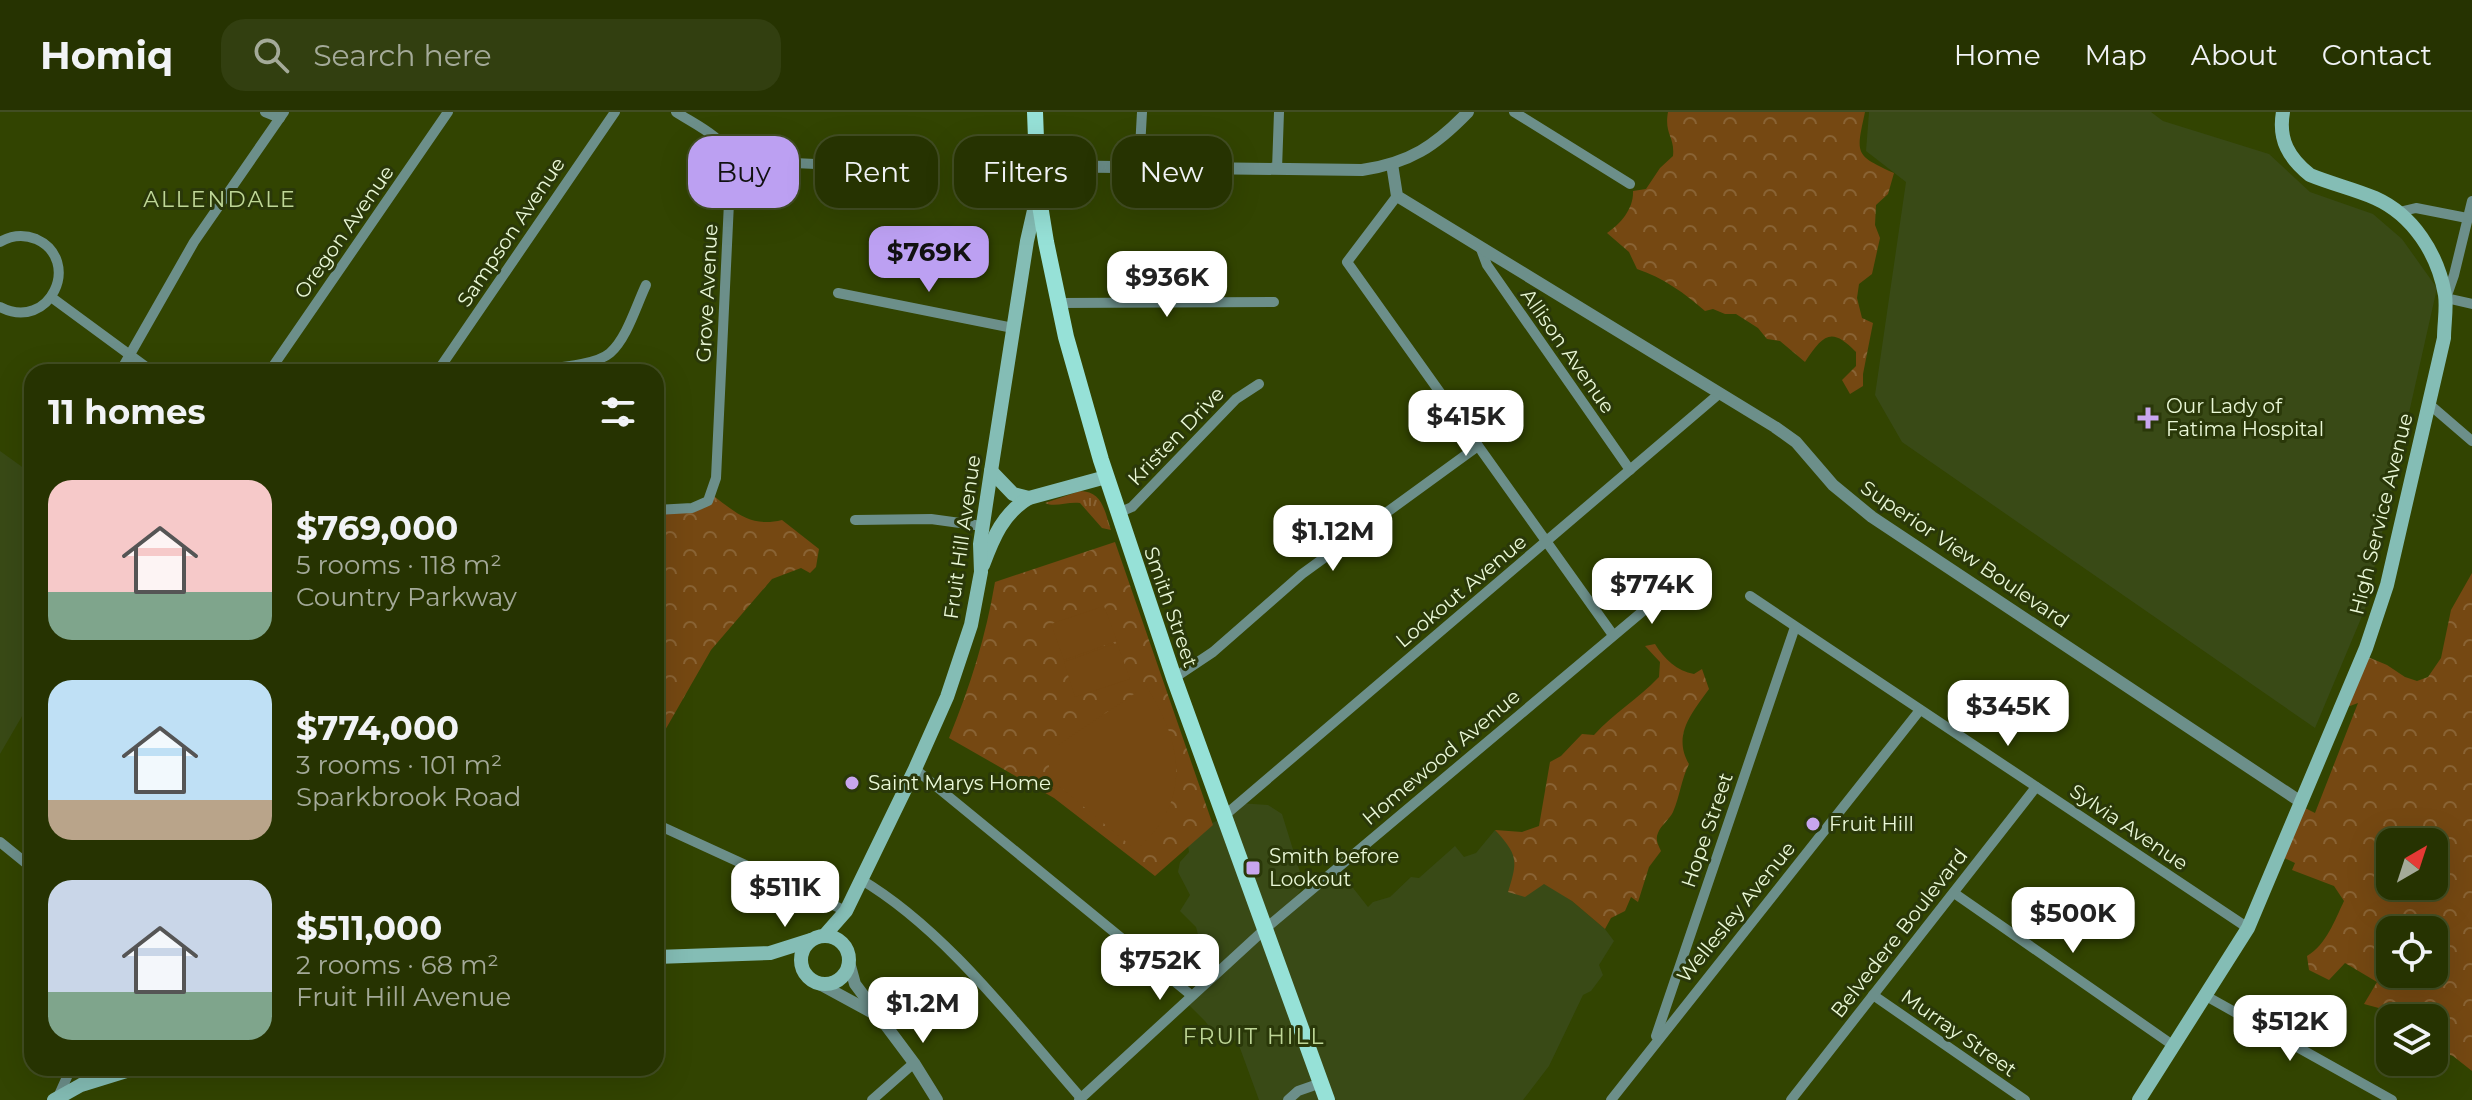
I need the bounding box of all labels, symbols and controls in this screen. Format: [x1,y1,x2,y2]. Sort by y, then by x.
search box [221,19,781,91]
text: Homiq [40,32,173,79]
icon: search [249,33,293,77]
text: Search here [313,37,492,74]
text: Home [1954,38,2041,72]
text: Map [2085,38,2147,72]
text: About [2191,38,2278,72]
text: Contact [2322,38,2432,72]
chip: Buy [688,136,799,208]
chip: Rent [815,136,938,208]
chip: Filters [954,136,1096,208]
chip: New [1112,136,1232,208]
street label: Sampson Avenue [452,153,570,311]
street label: Oregon Avenue [289,161,399,303]
district label: ALLENDALE [143,186,297,213]
street label: Grove Avenue [691,223,723,363]
pin: $769K [873,226,985,294]
text: $769K [887,236,971,268]
pin: $936K [1111,251,1223,319]
text: $936K [1125,261,1209,293]
street label: Allison Avenue [1516,284,1620,418]
street label: Kristen Drive [1123,382,1229,490]
icon: filters [596,390,640,434]
pin: $415K [1410,390,1522,458]
text: 11 homes [48,391,206,433]
place label: Our Lady of Fatima Hospital [2166,394,2324,441]
text: $415K [1426,400,1506,432]
marker: Our Lady of Fatima Hospital [2137,407,2159,429]
street label: High Service Avenue [2344,411,2418,617]
street label: Fruit Hill Avenue [939,453,985,621]
street label: Superior View Boulevard [1856,475,2074,633]
pin: $1.12M [1268,505,1398,573]
text: $769,000 [296,507,458,549]
icon: home [112,512,208,608]
text: $1.12M [1291,515,1375,547]
street label: Lookout Avenue [1391,529,1531,653]
street label: Smith Street [1139,543,1203,671]
text: 5 rooms · 118 m² [296,549,502,581]
pin: $774K [1596,558,1708,626]
text: $774K [1610,568,1694,600]
text: Country Parkway [296,581,517,613]
pin: $345K [1952,680,2064,748]
street label: Homewood Avenue [1357,684,1525,830]
text: $345K [1966,690,2050,722]
text: $774,000 [296,707,459,749]
icon: home [112,712,208,808]
text: 3 rooms · 101 m² [296,749,502,781]
street label: Hope Street [1676,769,1738,891]
place label: Saint Marys Home [868,771,1051,795]
marker: Saint Marys Home [843,774,861,792]
street label: Sylvia Avenue [2065,779,2193,875]
text: Sparkbrook Road [296,781,521,813]
place label: Fruit Hill [1829,812,1914,836]
marker: Fruit Hill [1804,815,1822,833]
north arrow [2376,828,2448,900]
map controls [2376,828,2448,1076]
street label: Wellesley Avenue [1672,837,1800,987]
place label: Smith before Lookout [1269,844,1399,891]
street label: Belvedere Boulevard [1826,844,1972,1022]
marker: Smith before Lookout [1244,859,1262,877]
pin: $511K [729,861,841,929]
text: $511K [749,871,821,903]
pin: $500K [2017,887,2129,955]
text: $500K [2030,897,2116,929]
text: $511,000 [296,907,442,949]
icon: home [112,912,208,1008]
button: locate [2376,916,2448,988]
pin: $752K [1104,934,1216,1002]
text: $752K [1119,944,1201,976]
text: 2 rooms · 68 m² [296,949,499,981]
pin: $1.2M [867,977,979,1045]
text: Fruit Hill Avenue [296,981,511,1013]
street label: Murray Street [1897,984,2021,1082]
text: $1.2M [886,987,960,1019]
pin: $512K [2234,995,2346,1063]
button: layers [2376,1004,2448,1076]
text: $512K [2252,1005,2328,1037]
district label: FRUIT HILL [1183,1023,1325,1050]

